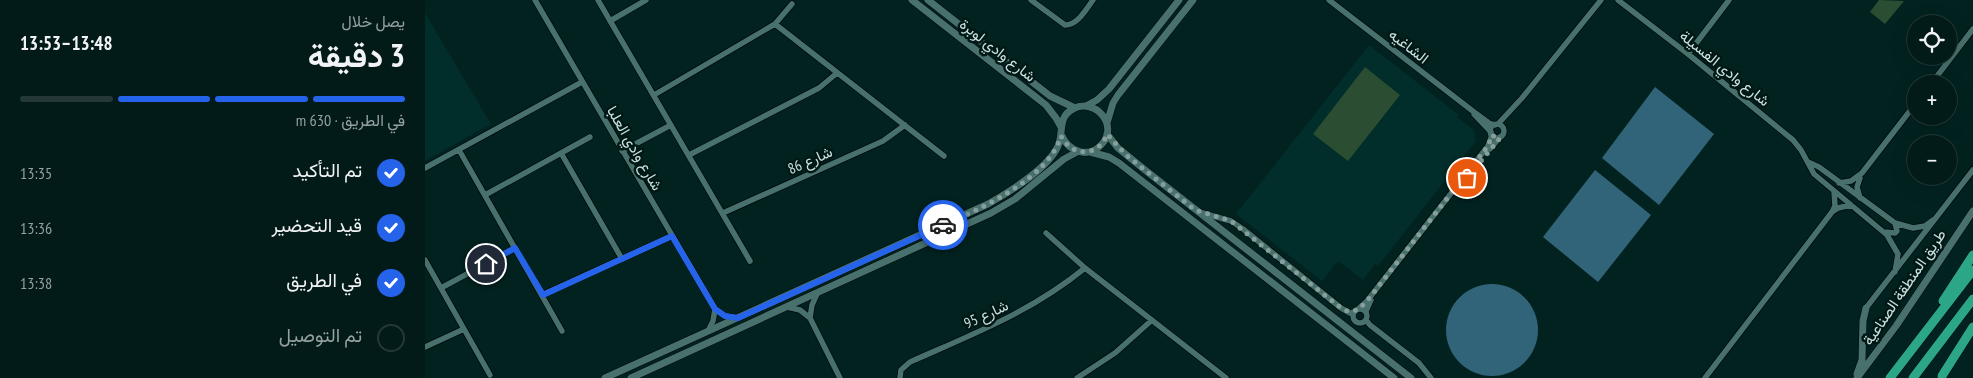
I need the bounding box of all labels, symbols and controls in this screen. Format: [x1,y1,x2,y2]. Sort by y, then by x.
text: يصل خلال [342,11,405,31]
street label: شارع وادي لوبرة [954,14,1040,89]
map controls [1907,15,1957,185]
button: locate [1907,15,1957,65]
street label: الشاغيه [1385,25,1433,67]
street label: شارع وادي الفسيلة [1674,26,1774,113]
text: 13:48–13:53 [20,31,113,55]
text: 3 دقيقة [308,34,405,76]
button: + [1907,75,1957,125]
street label: شارع وادي العلبا [600,102,667,196]
text: في الطريق · 630 m [296,110,405,130]
button: − [1907,135,1957,185]
street label: شارع 86 [785,142,836,180]
pin [1446,157,1488,199]
text: تم التأكيد [293,158,362,182]
icon: check [377,159,405,187]
text: 13:35 [20,163,52,183]
icon: bag [1453,164,1481,192]
courier [918,200,968,250]
icon: car [929,211,957,239]
text: قيد التحضير [271,213,362,237]
icon: check [377,214,405,242]
text: 13:36 [20,218,52,238]
street label: طريق المنطقة الصناعية [1858,225,1951,349]
pin [465,243,507,285]
icon: home [472,250,500,278]
text: في الطريق [286,268,362,292]
icon: check [377,269,405,297]
text: 13:38 [20,273,52,293]
street label: شارع 95 [961,295,1012,334]
text: تم التوصيل [279,323,362,347]

